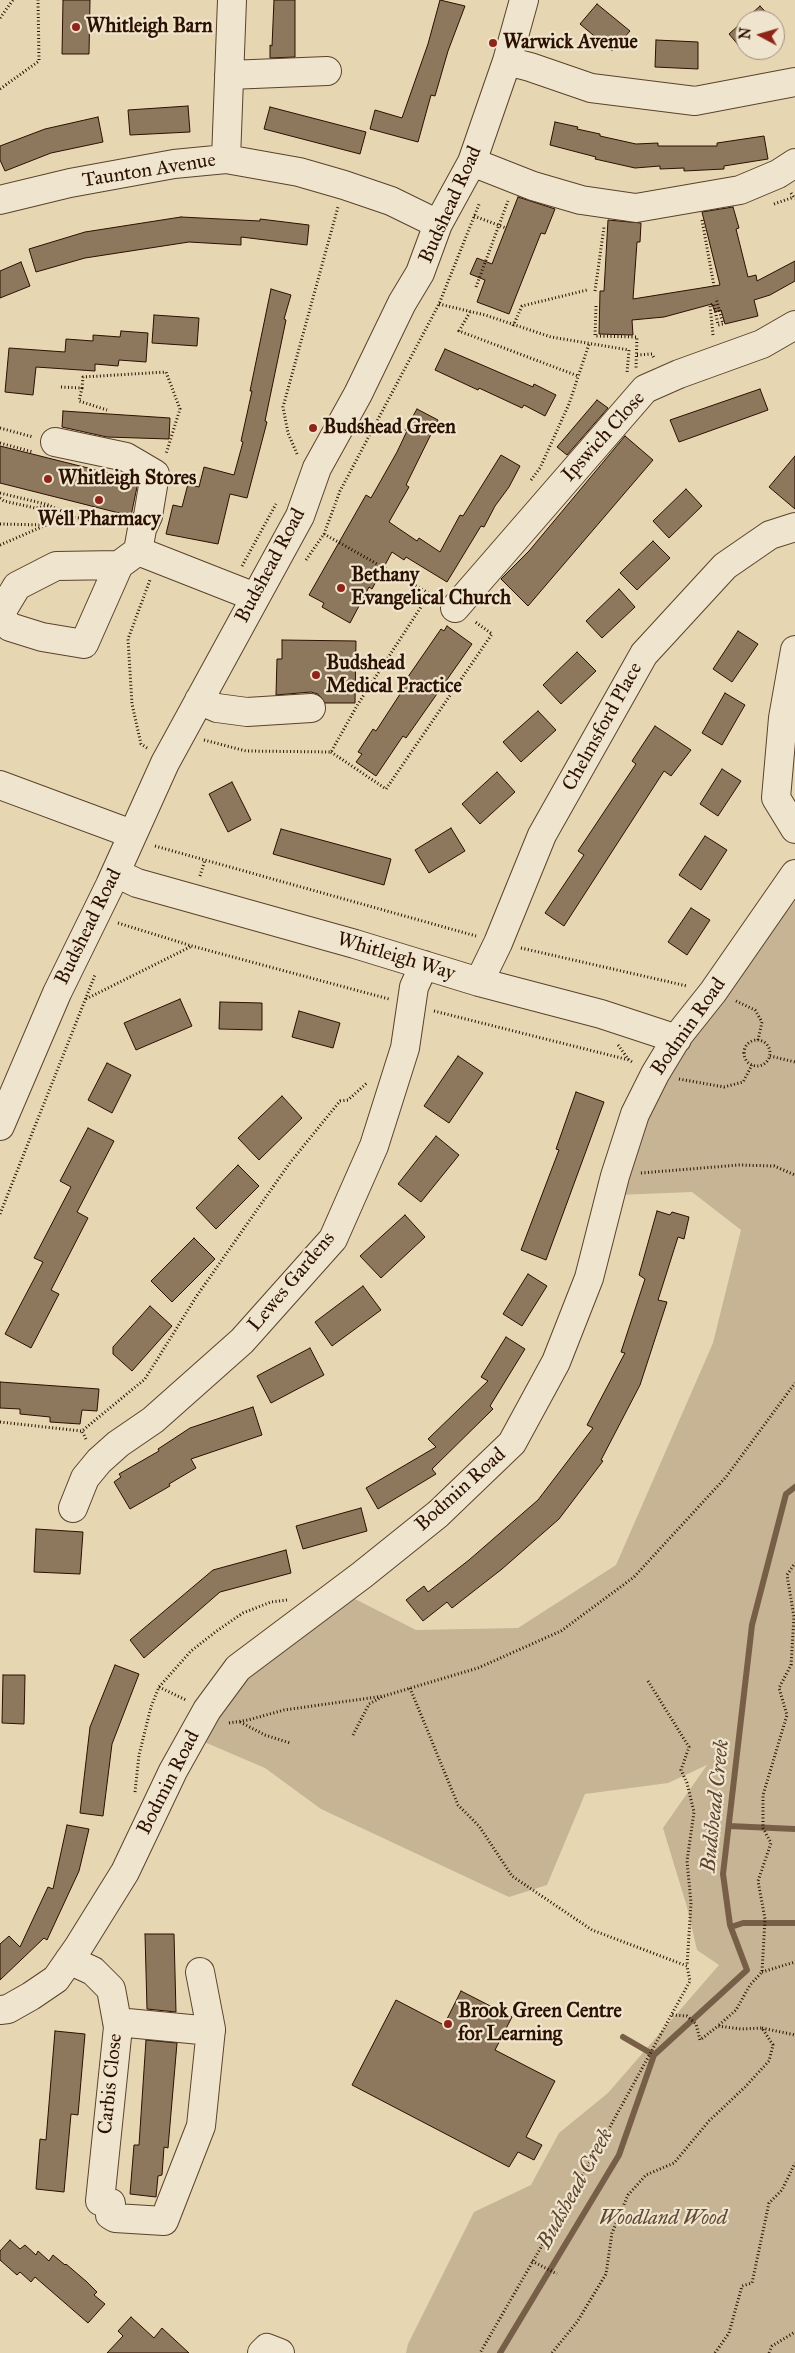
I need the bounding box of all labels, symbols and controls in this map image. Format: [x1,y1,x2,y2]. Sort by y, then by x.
north arrow [735,10,785,60]
place label: Whitleigh Barn [86,15,213,39]
marker: Whitleigh Barn [70,21,82,33]
text: N [737,27,755,40]
place label: Warwick Avenue [503,31,638,55]
marker: Warwick Avenue [487,37,499,49]
street label: Budshead Road [414,143,488,267]
street label: Taunton Avenue [81,149,217,193]
street label: Ipswich Close [557,387,651,487]
place label: Budshead Green [323,416,456,440]
marker: Budshead Green [307,422,319,434]
place label: Whitleigh Stores [58,467,196,491]
marker: Whitleigh Stores [42,473,54,485]
marker: Well Pharmacy [93,494,105,506]
street label: Budshead Road [231,505,311,627]
place label: Well Pharmacy [37,508,161,532]
place label: Bethany Evangelical Church [351,564,511,611]
marker: Bethany Evangelical Church [335,582,347,594]
place label: Budshead Medical Practice [326,652,462,699]
street label: Chelmsford Place [558,659,648,795]
marker: Budshead Medical Practice [310,669,322,681]
street label: Budshead Road [51,865,127,989]
street label: Whitleigh Way [334,928,458,986]
street label: Bodmin Road [647,974,731,1080]
street label: Lewes Gardens [243,1227,341,1337]
street label: Bodmin Road [411,1443,511,1537]
street label: Bodmin Road [133,1727,205,1839]
water label: Budshead Creek [697,1738,735,1874]
place label: Brook Green Centre for Learning [458,2000,622,2047]
marker: Brook Green Centre for Learning [442,2018,454,2030]
street label: Carbis Close [94,2032,128,2136]
water label: Budshead Creek [533,2125,619,2253]
park label: Woodland Wood [599,2207,727,2231]

